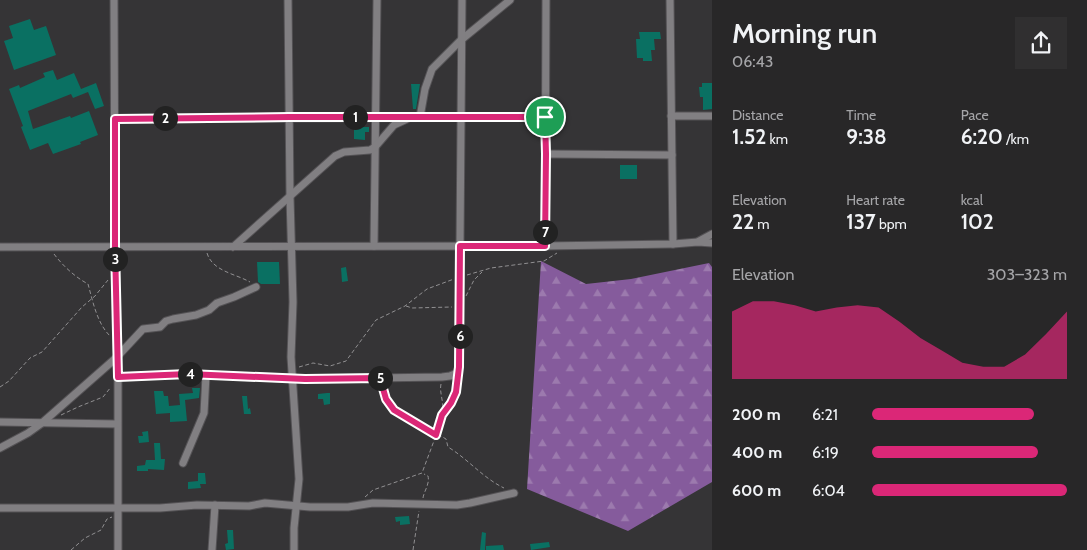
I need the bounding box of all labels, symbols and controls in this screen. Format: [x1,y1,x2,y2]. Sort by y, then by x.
text: Morning run [732,16,877,50]
button: share [1015,17,1067,69]
text: 06:43 [732,52,774,71]
pin [524,96,566,138]
icon: arrive [531,103,559,131]
pin: 1 [342,104,368,130]
pin: 2 [152,106,178,130]
text: Distance [732,106,784,124]
text: Time [846,106,876,124]
text: Pace [961,106,989,124]
text: 1 [353,108,358,126]
text: 2 [162,109,169,127]
text: 1.52 [732,124,766,149]
text: 9:38 [846,124,887,149]
text: 6:20 [961,124,1003,149]
text: km [766,130,788,148]
text: /km [1003,130,1029,148]
text: Elevation [732,191,787,209]
text: Heart rate [846,191,905,209]
text: kcal [961,191,983,209]
text: 22 [732,209,754,234]
text: 137 [846,209,876,234]
text: 102 [961,209,994,234]
text: m [754,215,770,233]
text: bpm [876,215,907,233]
pin: 7 [532,220,558,244]
text: 7 [542,223,549,241]
pin: 3 [102,246,128,272]
text: 3 [112,250,119,268]
text: Elevation [732,265,795,284]
text: 303–323 m [987,265,1067,284]
pin: 6 [448,324,472,348]
text: 6 [457,327,464,345]
pin: 4 [178,362,202,386]
text: 4 [186,365,195,383]
pin: 5 [368,366,392,390]
text: 5 [377,369,384,387]
text: 200 m [732,405,781,424]
text: 6:21 [812,405,838,424]
text: 400 m [732,443,782,462]
text: 6:19 [812,443,839,462]
text: 600 m [732,481,781,500]
text: 6:04 [812,481,845,500]

